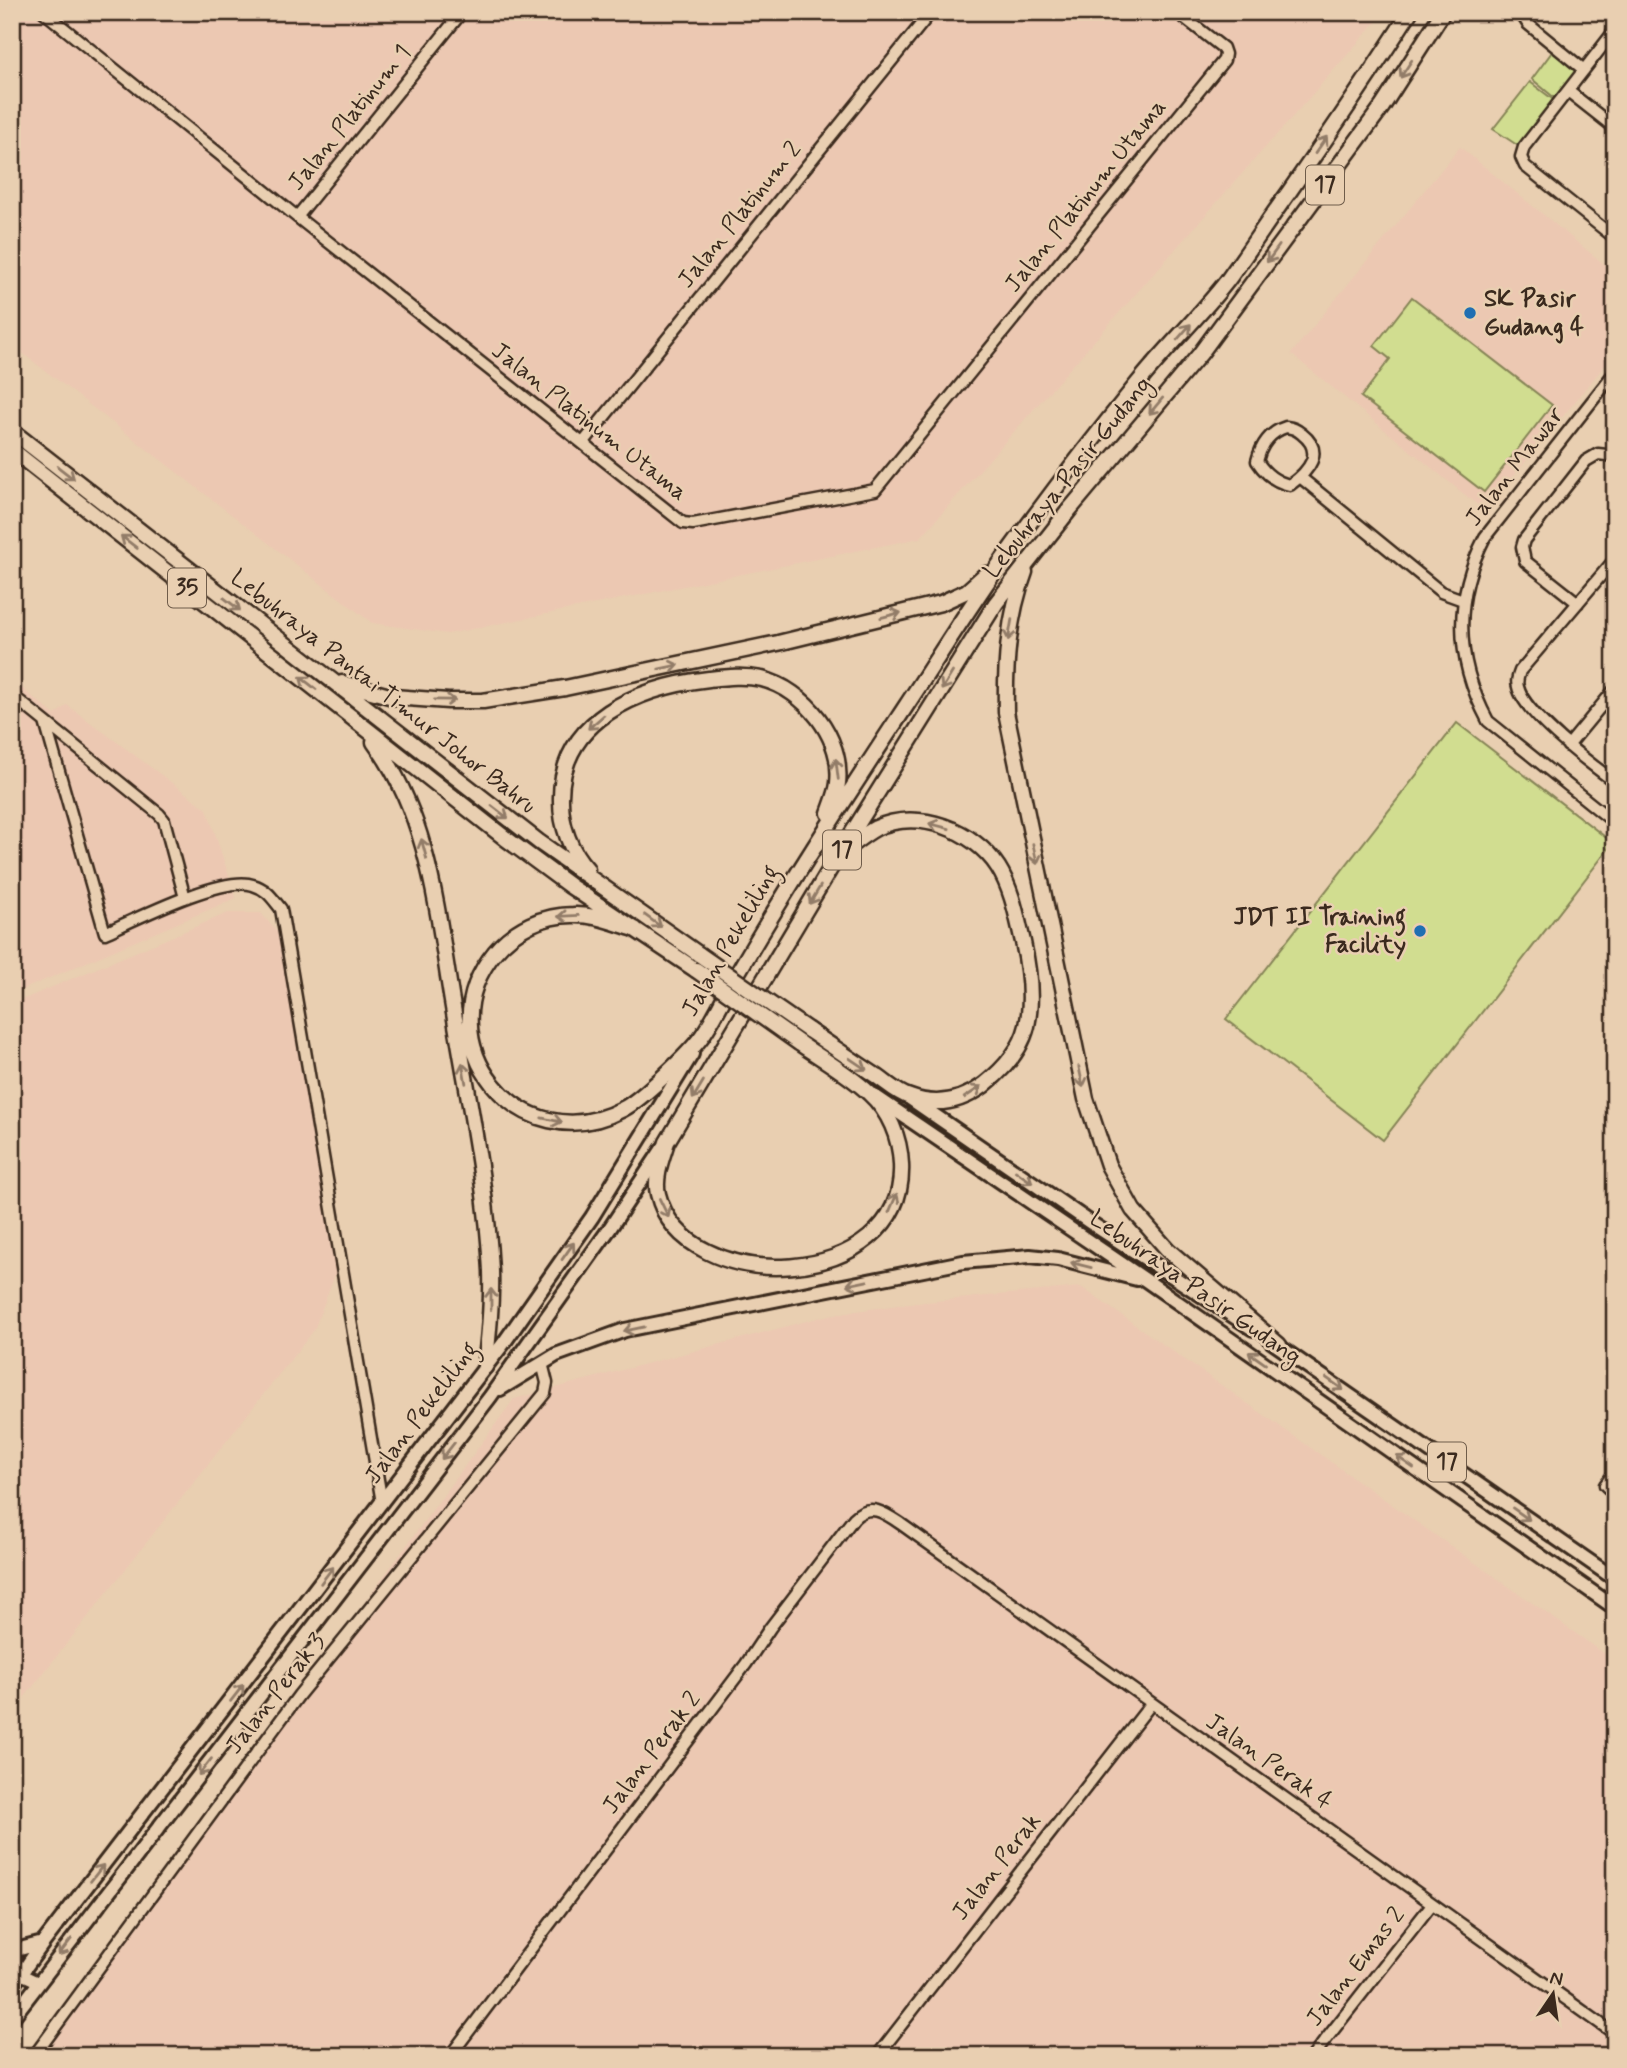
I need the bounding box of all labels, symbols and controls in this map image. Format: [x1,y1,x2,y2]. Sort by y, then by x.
street label: Jalan Platinum 1 [282,39,418,197]
one-way arrow [1399,59,1413,79]
street label: Jalan Platinum Utama [998,93,1174,299]
street label: Jalan Platinum 2 [671,135,809,295]
one-way arrow [1314,136,1328,155]
road number: 17 [1306,166,1344,204]
one-way arrow [1266,244,1281,263]
place label: SK Pasir Gudang 4 [1484,284,1584,344]
marker: SK Pasir Gudang 4 [1462,305,1478,321]
one-way arrow [1176,323,1192,341]
street label: Jalan Platinum Utama [485,336,693,508]
street label: Lebuhraya Pasir Gudang [977,370,1161,587]
one-way arrow [1148,397,1164,415]
street label: Jalan Mawar [1459,400,1572,533]
one-way arrow [56,465,74,481]
one-way arrow [121,535,139,550]
street label: Lebuhraya Pantai Timur Johor Bahru [224,563,542,821]
road number: 35 [168,568,206,608]
one-way arrow [223,597,241,612]
one-way arrow [879,608,902,622]
one-way arrow [1003,618,1017,641]
one-way arrow [657,659,680,673]
one-way arrow [940,670,954,690]
one-way arrow [299,676,317,691]
one-way arrow [433,694,456,707]
one-way arrow [587,713,605,729]
one-way arrow [830,758,843,781]
one-way arrow [490,804,509,819]
one-way arrow [928,819,951,832]
road number: 17 [823,830,861,870]
one-way arrow [417,839,430,861]
one-way arrow [1029,842,1043,865]
street label: Jalan Pekeliling [675,859,790,1024]
one-way arrow [807,884,821,904]
place label: JDT II Training Facility [1234,902,1406,961]
one-way arrow [557,909,580,922]
one-way arrow [643,914,662,929]
marker: JDT II Training Facility [1412,923,1428,939]
one-way arrow [848,1056,867,1071]
one-way arrow [457,1062,470,1085]
one-way arrow [1075,1065,1089,1088]
one-way arrow [690,1080,704,1100]
one-way arrow [962,1084,982,1098]
one-way arrow [540,1114,563,1128]
one-way arrow [1014,1170,1033,1184]
one-way arrow [887,1193,900,1214]
one-way arrow [658,1197,672,1218]
street label: Lebuhraya Pasir Gudang [1082,1203,1307,1374]
one-way arrow [561,1242,575,1261]
one-way arrow [1070,1258,1093,1271]
one-way arrow [846,1276,869,1290]
one-way arrow [484,1288,498,1311]
one-way arrow [623,1322,646,1336]
street label: Jalan Pekeliling [358,1336,488,1492]
one-way arrow [1248,1351,1267,1365]
one-way arrow [1325,1377,1344,1391]
one-way arrow [441,1441,456,1460]
road number: 17 [1428,1442,1466,1482]
one-way arrow [1396,1455,1415,1469]
one-way arrow [1511,1507,1530,1521]
one-way arrow [320,1566,335,1584]
street label: Jalan Perak 3 [219,1627,333,1761]
one-way arrow [229,1684,244,1703]
street label: Jalan Perak 2 [596,1685,708,1821]
street label: Jalan Perak 4 [1199,1707,1339,1817]
one-way arrow [197,1757,212,1775]
street label: Jalan Perak [945,1807,1049,1927]
one-way arrow [90,1864,105,1882]
street label: Jalan Emas 2 [1300,1901,1412,2033]
one-way arrow [58,1937,73,1956]
north arrow [1518,1960,1588,2030]
text: N [1548,1965,1565,1993]

